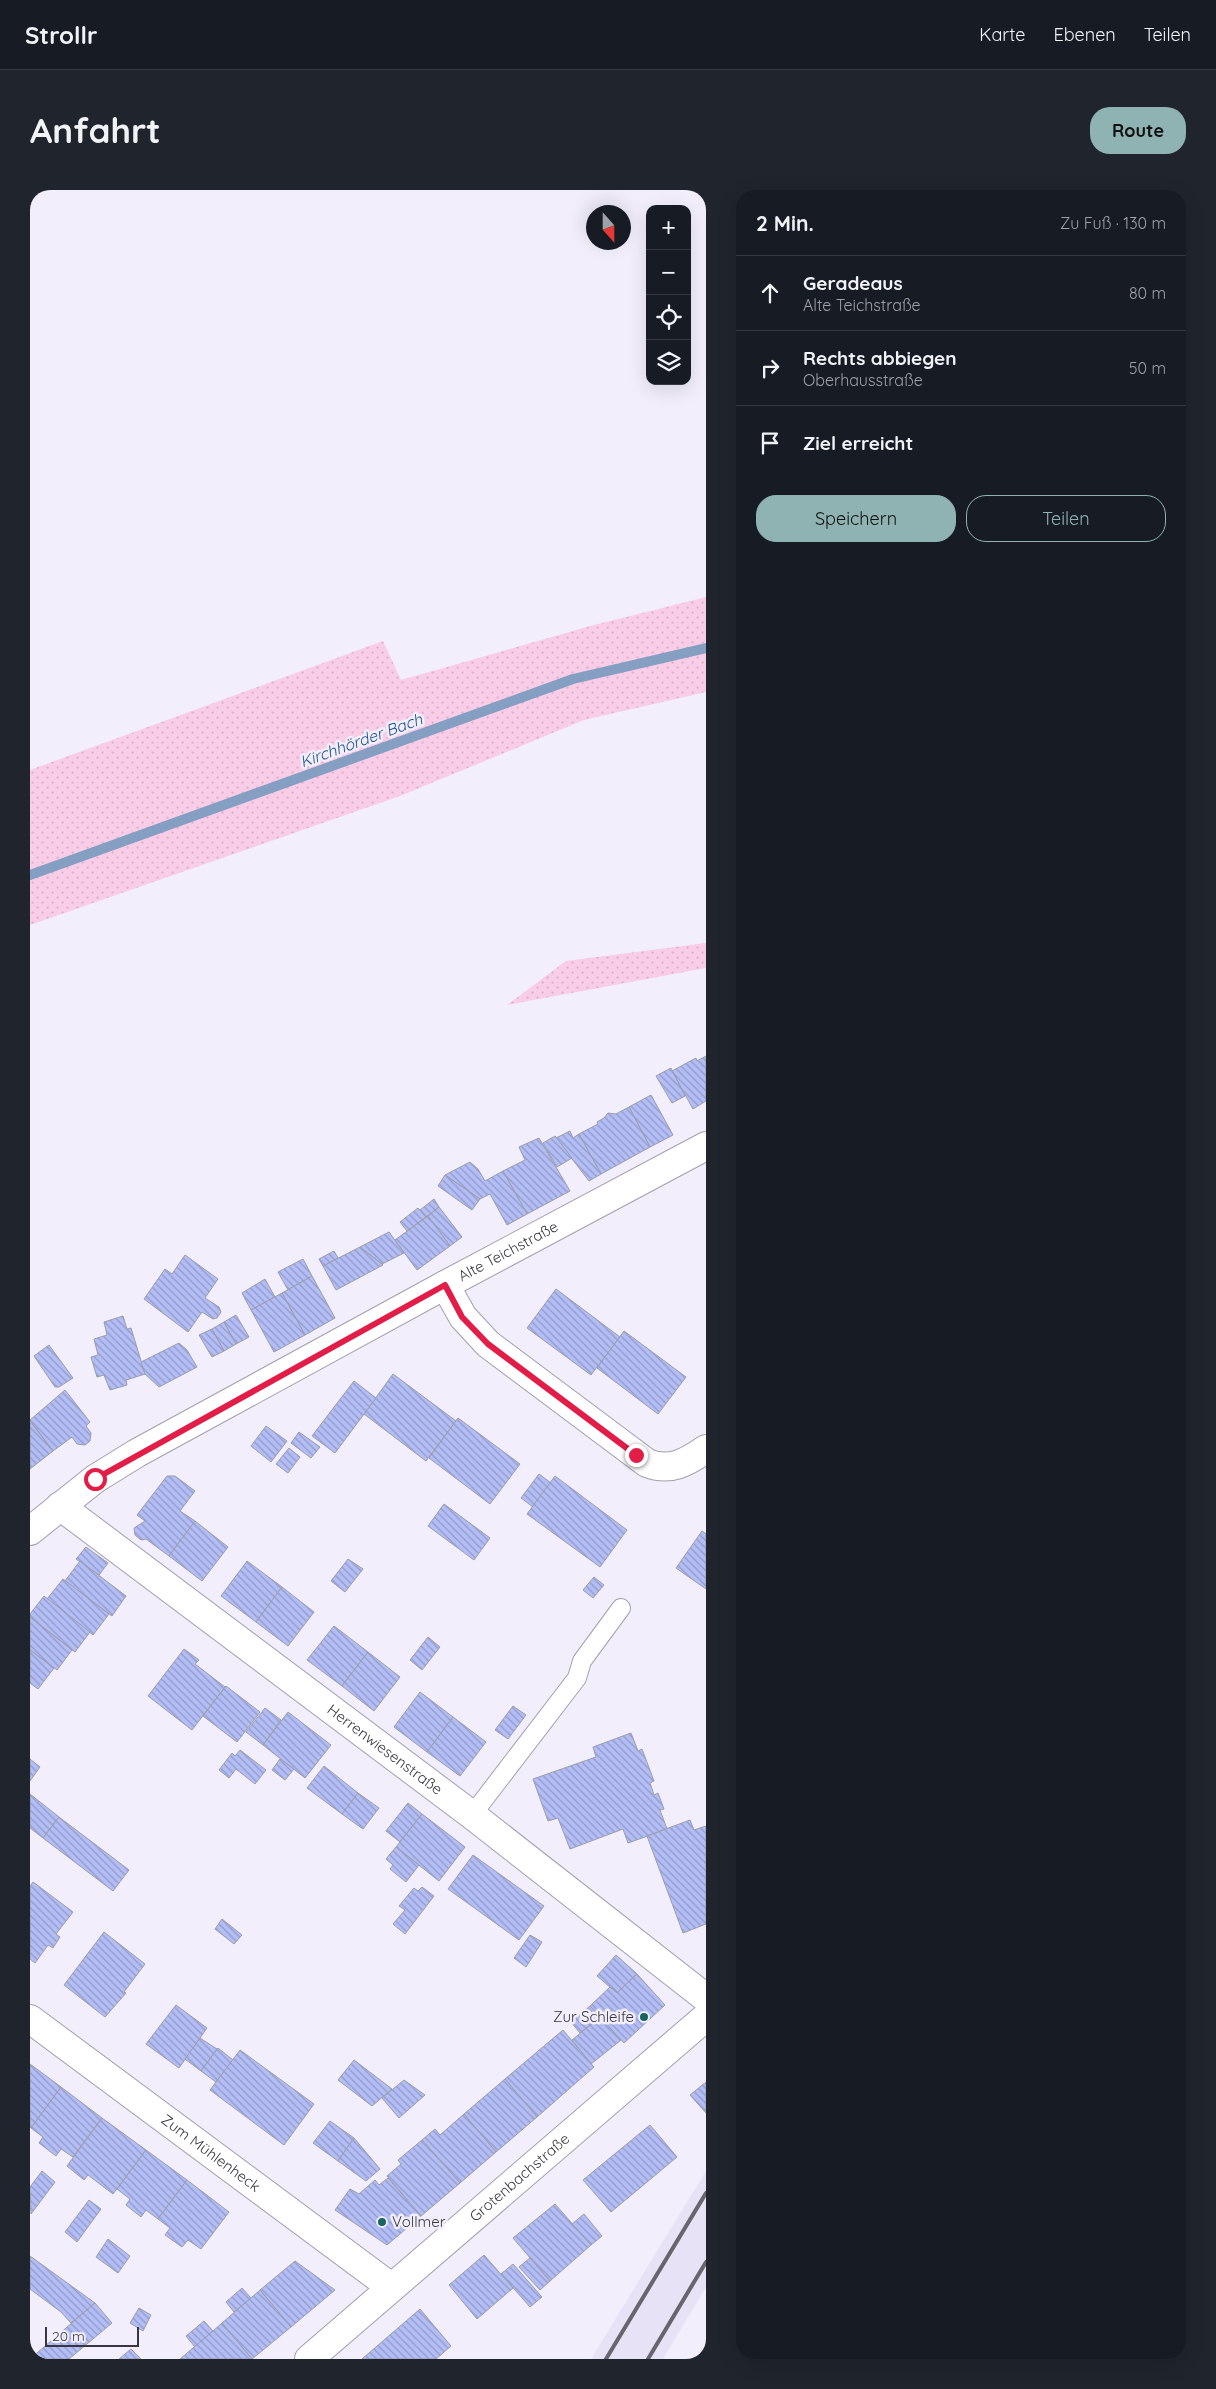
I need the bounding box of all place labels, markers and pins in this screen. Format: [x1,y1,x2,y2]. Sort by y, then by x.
place label: Zur Schleife [553,2007,634,2026]
marker: Zur Schleife [638,2011,650,2023]
place label: Vollmer [392,2212,446,2231]
marker: Vollmer [376,2216,388,2228]

